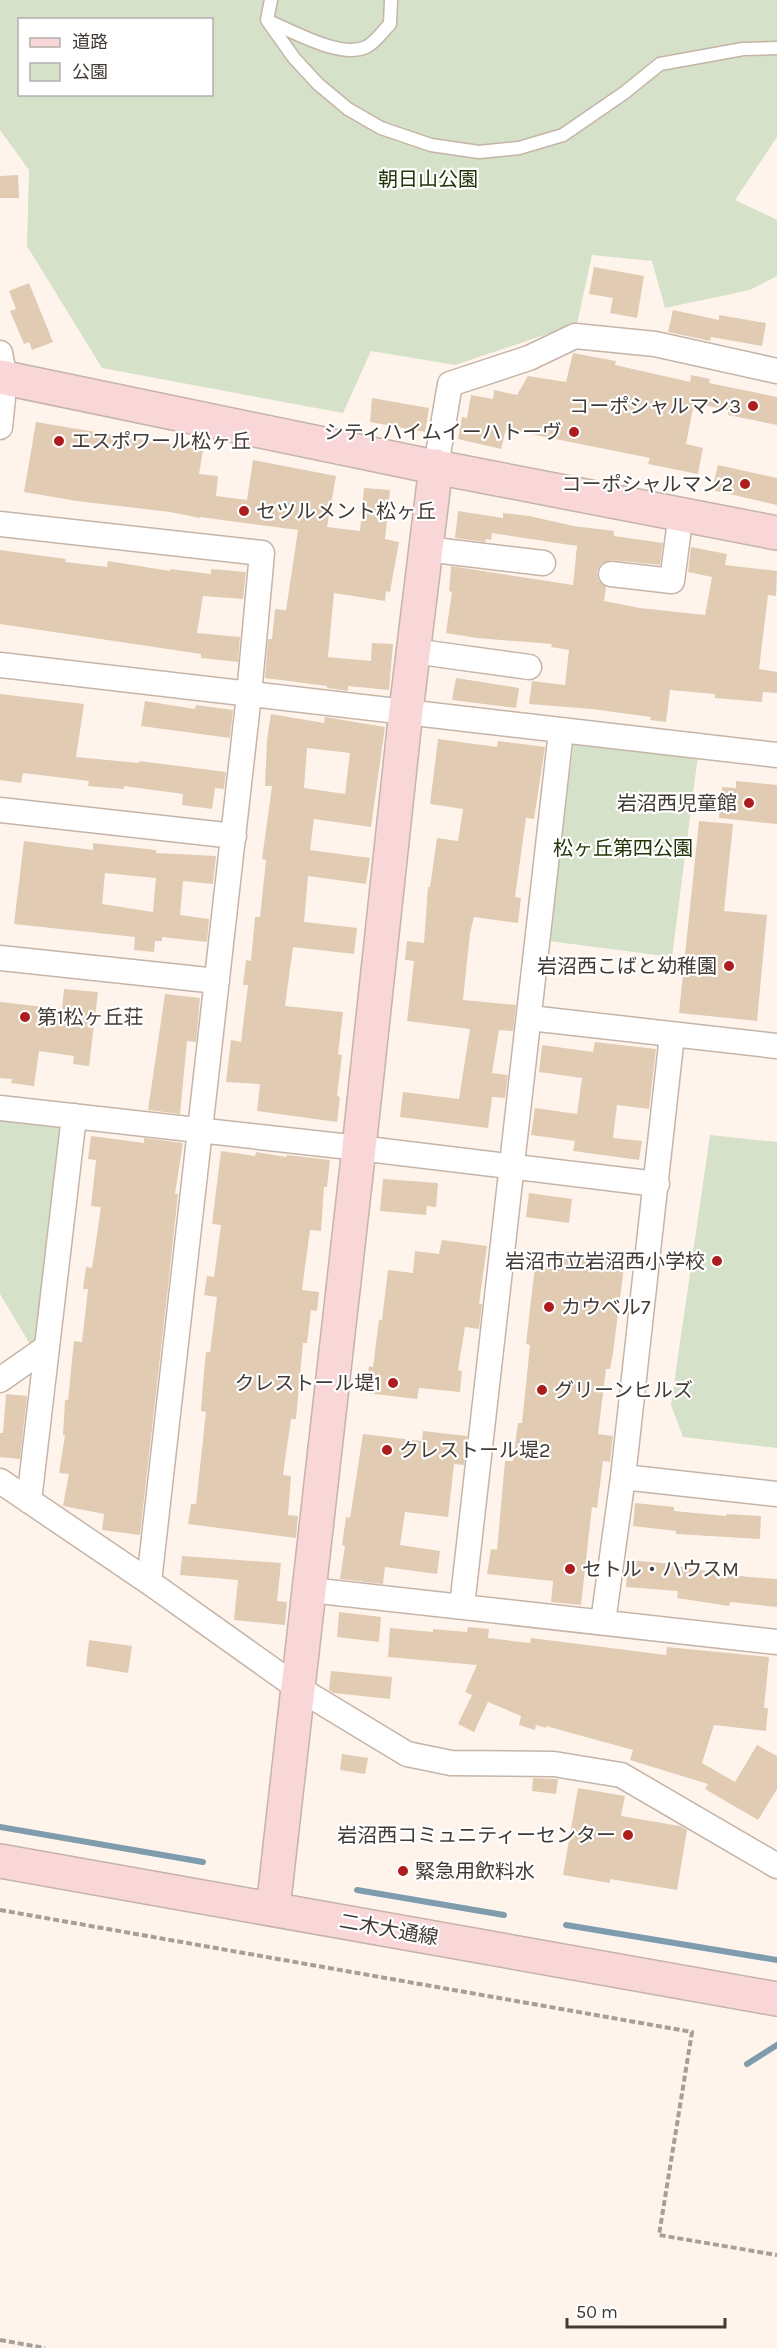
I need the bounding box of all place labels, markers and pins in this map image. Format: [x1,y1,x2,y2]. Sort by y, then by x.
place label: コーポシャルマン3 [569,395,741,418]
marker: コーポシャルマン3 [746,399,760,413]
place label: シティハイムイーハトーヴ [324,421,562,444]
marker: シティハイムイーハトーヴ [567,425,581,439]
place label: エスポワール松ヶ丘 [71,430,251,453]
marker: エスポワール松ヶ丘 [52,434,66,448]
place label: コーポシャルマン2 [561,473,733,496]
marker: コーポシャルマン2 [738,477,752,491]
place label: セツルメント松ヶ丘 [256,500,436,523]
marker: セツルメント松ヶ丘 [237,504,251,518]
place label: 岩沼西児童館 [617,792,737,815]
marker: 岩沼西児童館 [742,796,756,810]
place label: 岩沼西こばと幼稚園 [537,955,717,978]
marker: 岩沼西こばと幼稚園 [722,959,736,973]
place label: 第1松ヶ丘荘 [37,1006,144,1029]
marker: 第1松ヶ丘荘 [18,1010,32,1024]
place label: 岩沼市立岩沼西小学校 [505,1250,705,1273]
marker: 岩沼市立岩沼西小学校 [710,1254,724,1268]
place label: カウベル7 [561,1296,651,1319]
marker: カウベル7 [542,1300,556,1314]
place label: クレストール堤1 [234,1372,381,1395]
marker: クレストール堤1 [386,1376,400,1390]
place label: グリーンヒルズ [554,1379,693,1402]
marker: グリーンヒルズ [535,1383,549,1397]
place label: クレストール堤2 [399,1439,551,1462]
marker: クレストール堤2 [380,1443,394,1457]
place label: セトル・ハウスM [582,1558,739,1581]
marker: セトル・ハウスM [563,1562,577,1576]
place label: 岩沼西コミュニティーセンター [337,1824,616,1847]
marker: 岩沼西コミュニティーセンター [621,1828,635,1842]
place label: 緊急用飲料水 [415,1860,535,1883]
marker: 緊急用飲料水 [396,1864,410,1878]

